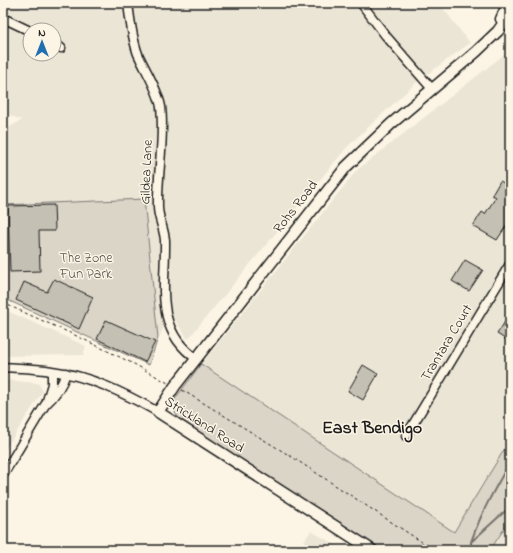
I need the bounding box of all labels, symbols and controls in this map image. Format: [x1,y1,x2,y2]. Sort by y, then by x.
north arrow [22,22,62,62]
text: N [38,25,46,41]
street label: Gildea Lane [135,139,159,205]
street label: Rohs Road [269,176,324,238]
park label: The Zone Fun Park [59,248,113,285]
street label: Trantara Court [416,300,478,385]
street label: Strickland Road [160,391,248,459]
district label: East Bendigo [322,416,422,443]

